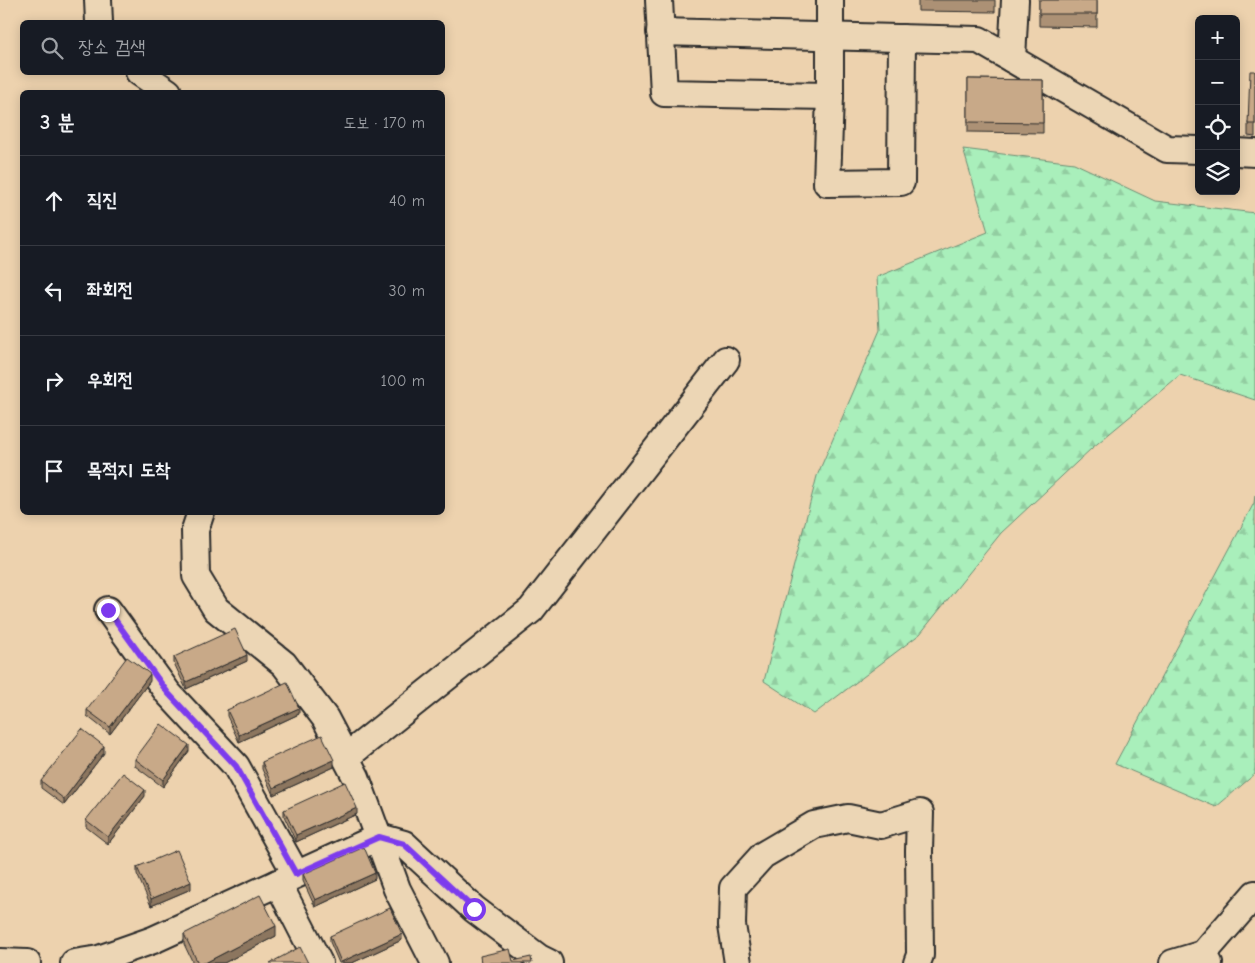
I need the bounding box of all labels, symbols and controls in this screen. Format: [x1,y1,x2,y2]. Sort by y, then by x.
map controls [1195,15,1240,195]
button: + [1195,15,1240,60]
search box [20,20,445,75]
icon: search [38,34,66,62]
text: 장소 검색 [78,36,146,58]
button: − [1195,60,1240,105]
button: locate [1195,105,1240,150]
text: 3 분 [40,110,75,134]
text: 도보 · 170 m [344,114,425,132]
button: layers [1195,150,1240,195]
icon: ahead [40,187,68,215]
text: 직진 [87,189,118,211]
text: 40 m [389,192,425,210]
icon: left [40,277,68,305]
text: 좌회전 [87,279,133,301]
text: 30 m [389,282,425,300]
icon: right [40,367,68,395]
text: 우회전 [87,369,133,391]
text: 100 m [381,372,425,390]
icon: arrive [40,457,68,485]
text: 목적지 도착 [87,459,170,481]
route end [97,599,120,622]
route start [463,898,486,921]

